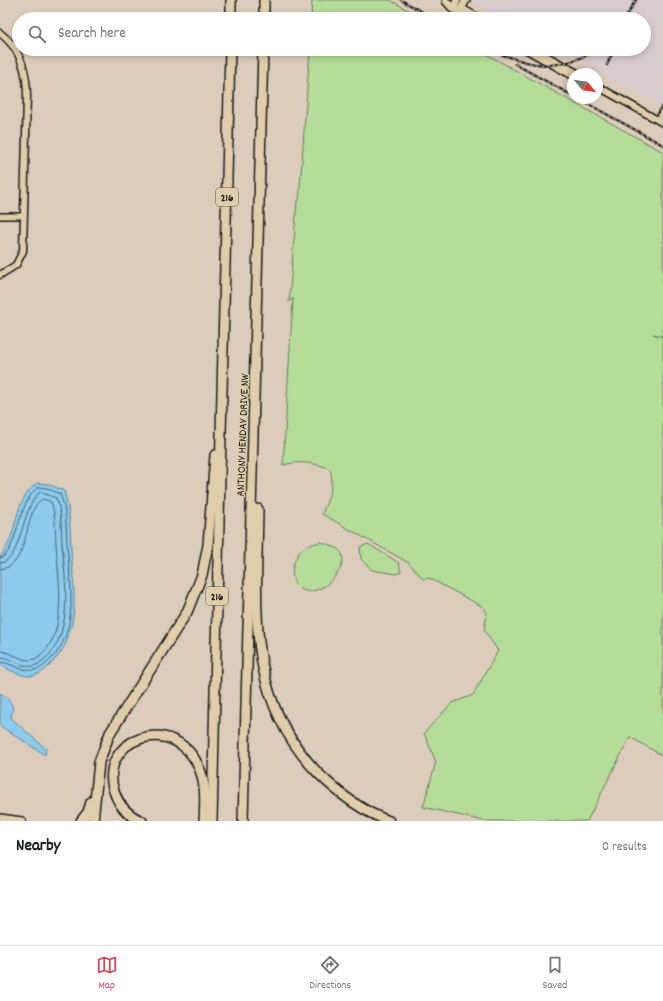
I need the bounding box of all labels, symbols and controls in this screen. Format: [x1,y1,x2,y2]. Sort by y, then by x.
search box [12,12,651,56]
icon: search [26,23,48,45]
text: Search here [58,23,126,45]
north arrow [567,68,603,104]
road number: 216 [216,188,238,206]
street label: ANTHONY HENDAY DRIVE NW [233,373,254,497]
road number: 216 [206,587,228,605]
text: Nearby [16,835,60,859]
text: 0 results [602,838,647,857]
tab: Map [96,954,118,994]
tab: Directions [309,954,351,994]
tab: Saved [543,954,567,994]

